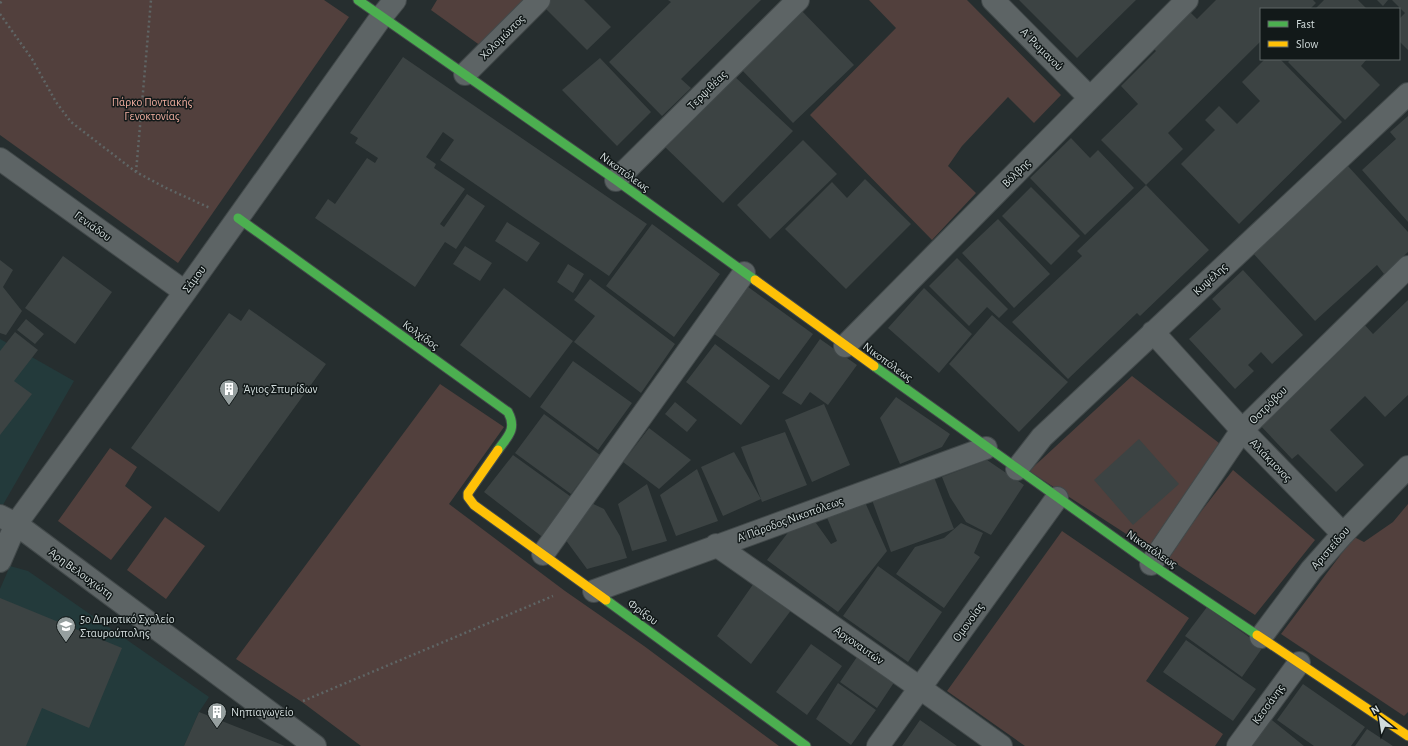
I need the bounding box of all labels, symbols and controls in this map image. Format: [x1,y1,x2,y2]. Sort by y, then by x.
legend [1260,8,1400,60]
street label: Χολομώντος [477,12,528,62]
text: Fast [1296,18,1315,30]
street label: Α΄ Ρωμανού [1018,25,1066,73]
text: Slow [1296,38,1318,50]
street label: Τερψιθέας [685,68,730,113]
park label: Πάρκο Ποντιακής Γενοκτονίας [112,96,193,123]
street label: Νικοπόλεως [597,150,652,195]
street label: Βόλβης [1000,156,1033,190]
street label: Γενιάδου [72,209,114,243]
street label: Κυψέλης [1191,260,1230,298]
street label: Σάμου [180,263,208,295]
street label: Κολχίδος [400,318,442,353]
street label: Νικοπόλεως [860,340,915,385]
building icon: Άγιος Σπυρίδων [218,378,240,406]
place label: Άγιος Σπυρίδων [243,383,318,396]
street label: Οστρόβου [1247,384,1289,426]
street label: Αλιάκμονος [1247,436,1294,485]
street label: Α' Πάροδος Νικοπόλεως [735,494,845,545]
street label: Αριστείδου [1308,524,1352,572]
street label: Νικοπόλεως [1124,528,1180,571]
street label: Άρη Βελουχιώτη [46,545,116,601]
street label: Φρίξου [625,597,661,628]
street label: Ομονοίας [950,600,987,644]
place label: 5ο Δημοτικό Σχολείο Σταυρούπολης [80,613,175,640]
school or university icon: 5ο Δημοτικό Σχολείο Σταυρούπολης [55,615,77,643]
street label: Αργοναυτών [832,624,886,666]
street label: Κεσσάνης [1250,681,1287,727]
north arrow [1360,698,1400,738]
building icon: Νηπιαγωγείο [206,701,228,729]
text: N [1369,703,1381,716]
place label: Νηπιαγωγείο [231,706,294,718]

